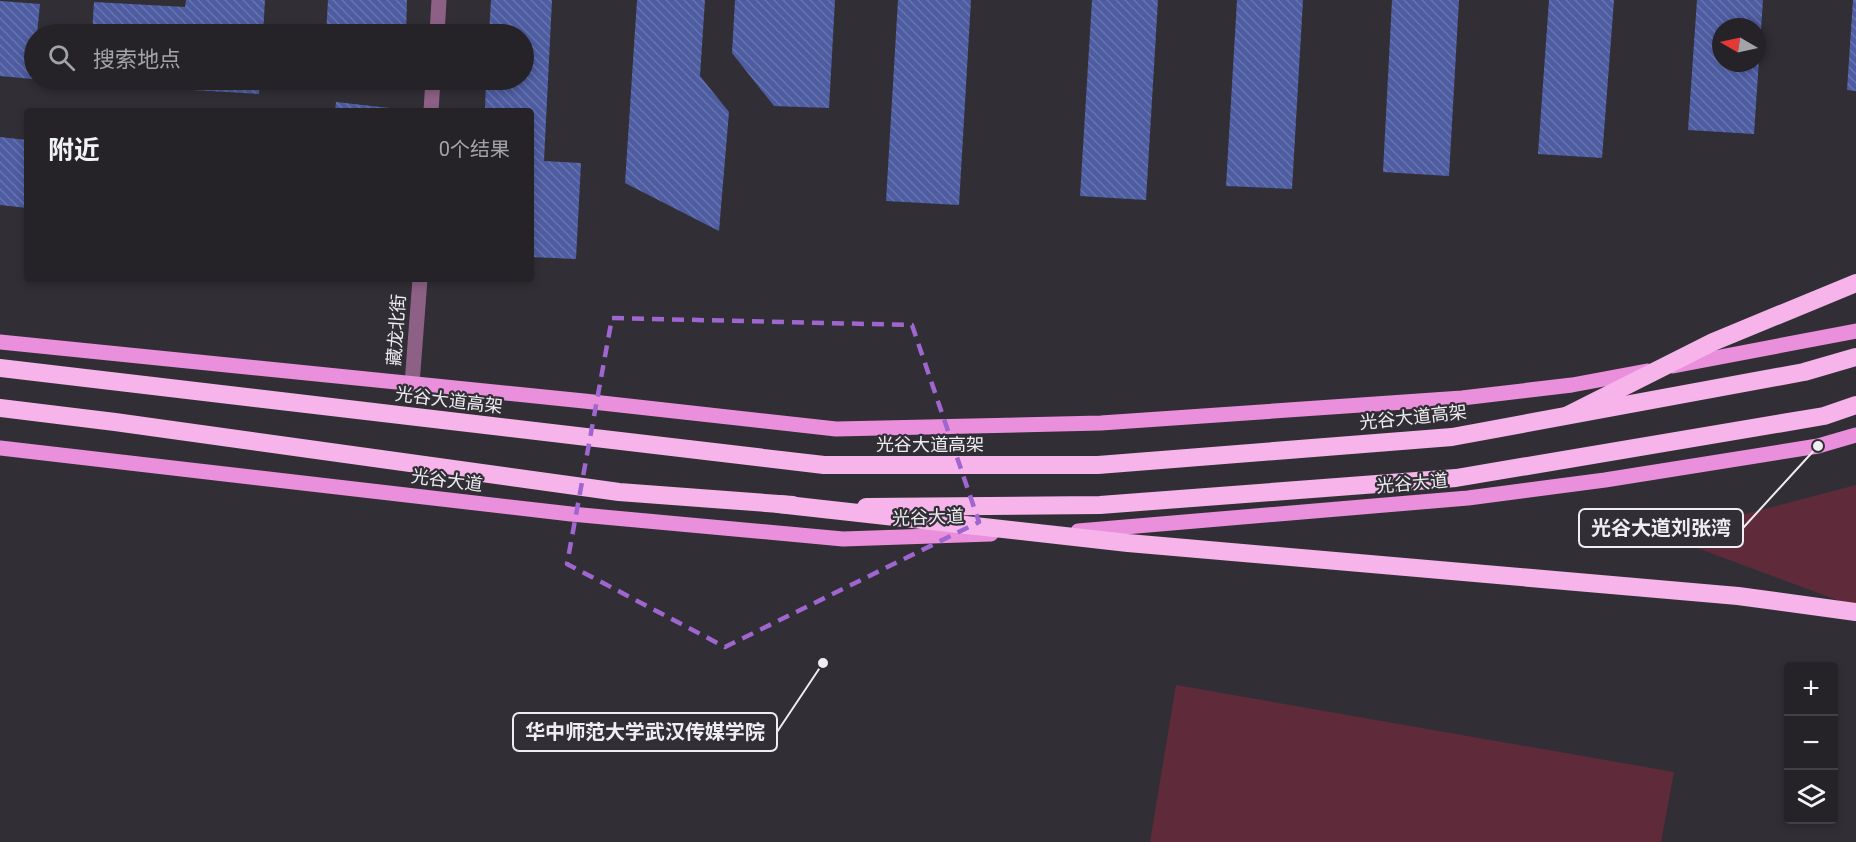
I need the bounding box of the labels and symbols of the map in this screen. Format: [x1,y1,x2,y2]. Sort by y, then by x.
north arrow [1712,18,1766,72]
street label: 藏龙北街 [383,293,409,367]
street label: 光谷大道高架 [394,383,504,417]
street label: 光谷大道高架 [1358,401,1468,433]
street label: 光谷大道高架 [876,434,984,455]
street label: 光谷大道 [410,465,484,495]
street label: 光谷大道 [1375,469,1449,497]
street label: 光谷大道 [892,505,964,529]
callout: 光谷大道刘张湾 [1579,509,1743,547]
text: 光谷大道刘张湾 [1591,516,1731,540]
callout: 华中师范大学武汉传媒学院 [513,713,777,751]
text: 华中师范大学武汉传媒学院 [525,720,765,744]

